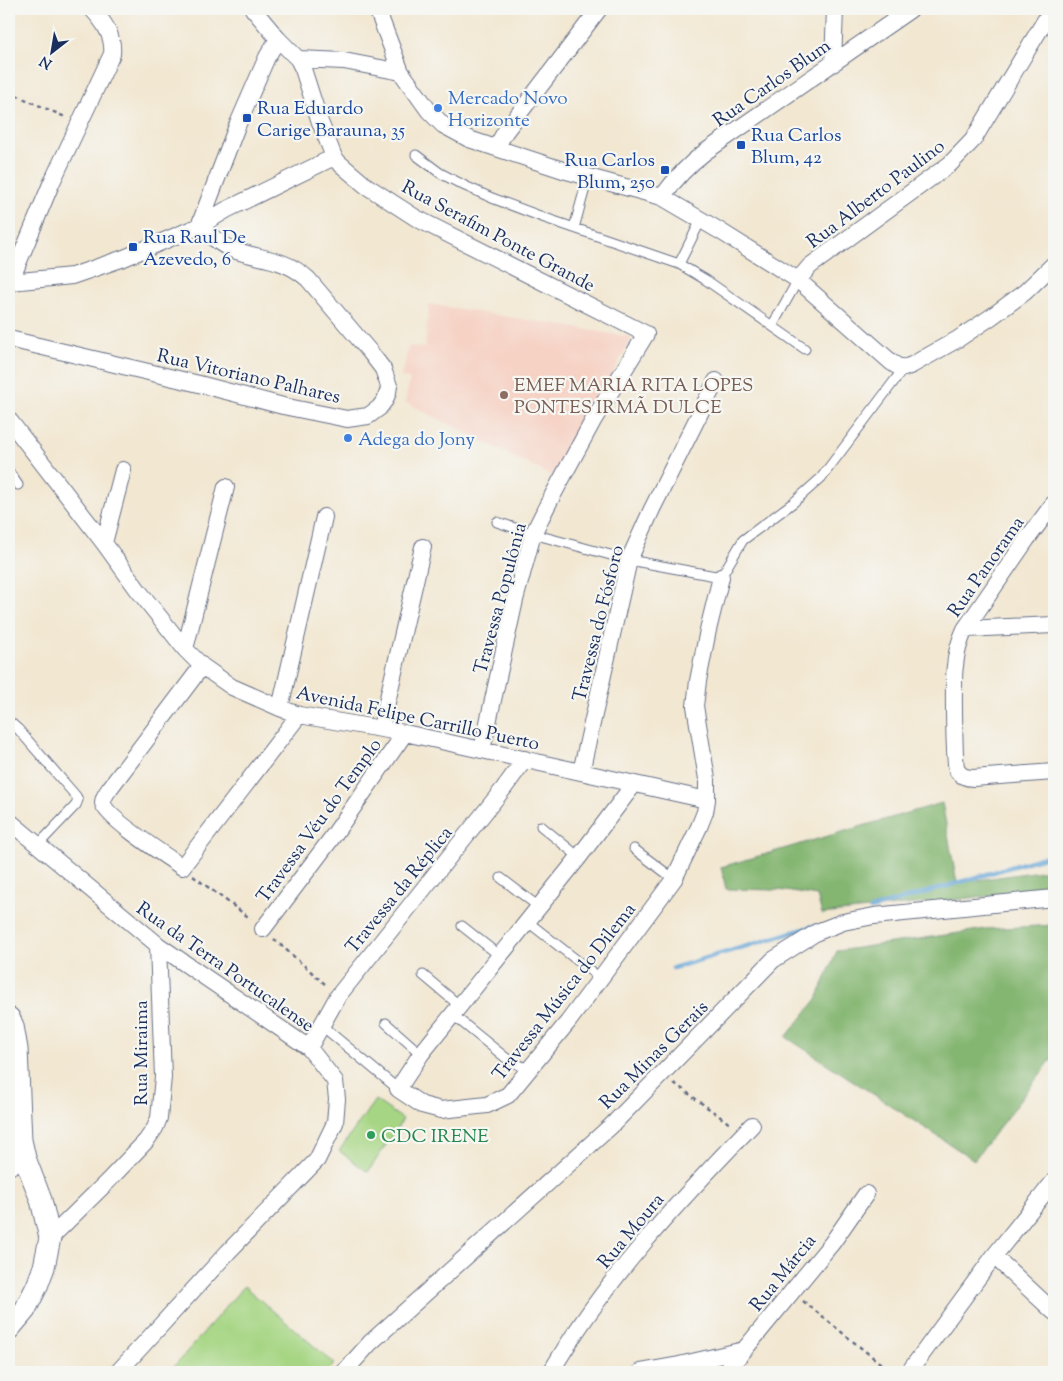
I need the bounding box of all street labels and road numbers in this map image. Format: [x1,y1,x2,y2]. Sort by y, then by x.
street label: Rua Carlos Blum [708,33,837,135]
street label: Rua Alberto Paulino [802,134,951,256]
street label: Rua Serafim Ponte Grande [396,175,599,300]
street label: Rua Vitoriano Palhares [154,343,343,412]
street label: Rua Panorama [942,511,1032,623]
street label: Travessa Populônia [468,520,535,677]
street label: Travessa do Fósforo [567,542,632,705]
street label: Avenida Felipe Carrillo Puerto [293,680,542,758]
street label: Travessa Véu do Templo [251,734,389,909]
street label: Travessa da Réplica [340,821,460,960]
street label: Rua da Terra Portucalense [130,896,319,1040]
street label: Travessa Música do Dilema [487,898,643,1087]
street label: Rua Minas Gerais [594,995,715,1116]
street label: Rua Miraima [129,1000,156,1106]
street label: Rua Moura [592,1188,672,1275]
street label: Rua Márcia [744,1229,824,1318]

